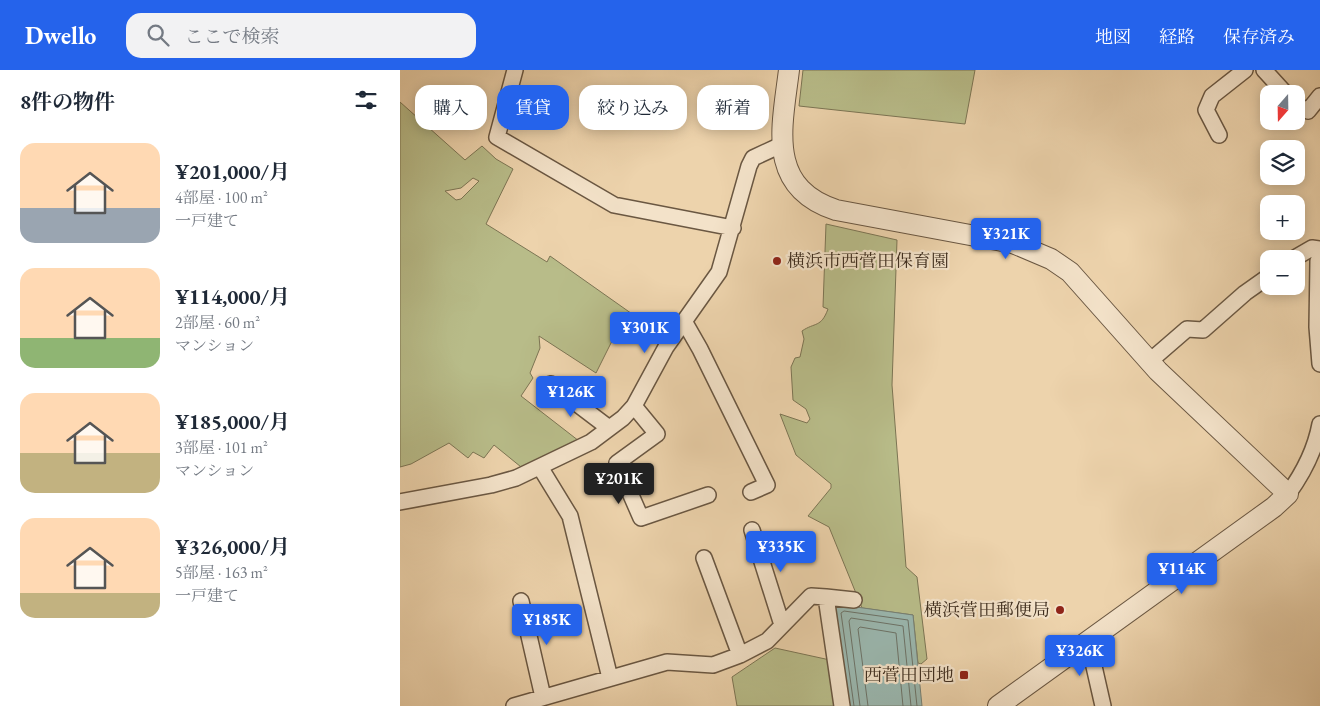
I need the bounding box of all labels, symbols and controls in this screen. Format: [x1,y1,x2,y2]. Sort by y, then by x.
search box [126,13,476,58]
text: Dwello [25,20,96,51]
icon: search [144,21,172,49]
text: ここで検索 [184,24,279,49]
text: 地図 [1095,25,1131,48]
text: 経路 [1159,25,1195,48]
text: 保存済み [1223,25,1295,48]
chip: 購入 [415,85,487,130]
chip: 賃貸 [497,85,569,130]
chip: 絞り込み [579,85,687,130]
chip: 新着 [697,85,769,130]
north arrow [1260,85,1305,130]
map controls [1260,85,1305,295]
icon: filters [352,86,380,114]
text: 8件の物件 [20,88,115,115]
button: layers [1260,140,1305,185]
text: ¥201,000/月 [175,158,290,185]
icon: home [60,163,120,223]
text: 4部屋 · 100 m² [175,187,268,208]
button: + [1260,195,1305,240]
text: 一戸建て [175,210,239,231]
pin: ¥321K [971,218,1041,260]
text: ¥321K [982,223,1030,244]
place label: 横浜市西菅田保育園 [787,249,949,272]
button: − [1260,250,1305,295]
marker: 横浜市西菅田保育園 [771,255,783,267]
text: ¥114,000/月 [175,283,290,310]
icon: home [60,288,120,348]
text: 2部屋 · 60 m² [175,312,260,333]
pin: ¥301K [610,312,680,354]
text: ¥301K [621,317,669,338]
text: マンション [175,335,254,356]
pin: ¥126K [536,376,606,418]
text: ¥126K [547,381,595,402]
text: ¥185,000/月 [175,408,290,435]
icon: home [60,413,120,473]
text: 3部屋 · 101 m² [175,437,268,458]
text: マンション [175,460,254,481]
pin: ¥201K [584,462,654,505]
text: ¥201K [595,468,643,489]
pin: ¥335K [746,530,816,573]
text: ¥326,000/月 [175,533,290,560]
text: ¥335K [757,536,805,557]
icon: home [60,538,120,598]
pin: ¥114K [1147,552,1217,595]
text: ¥114K [1158,558,1206,579]
text: 5部屋 · 163 m² [175,562,268,583]
text: 一戸建て [175,585,239,606]
place label: 横浜菅田郵便局 [924,598,1050,621]
pin: ¥185K [512,604,582,646]
marker: 横浜菅田郵便局 [1054,604,1066,616]
text: ¥185K [523,609,571,630]
pin: ¥326K [1045,634,1115,677]
text: ¥326K [1056,640,1104,661]
place label: 西菅田団地 [864,663,954,686]
marker: 西菅田団地 [958,669,970,681]

